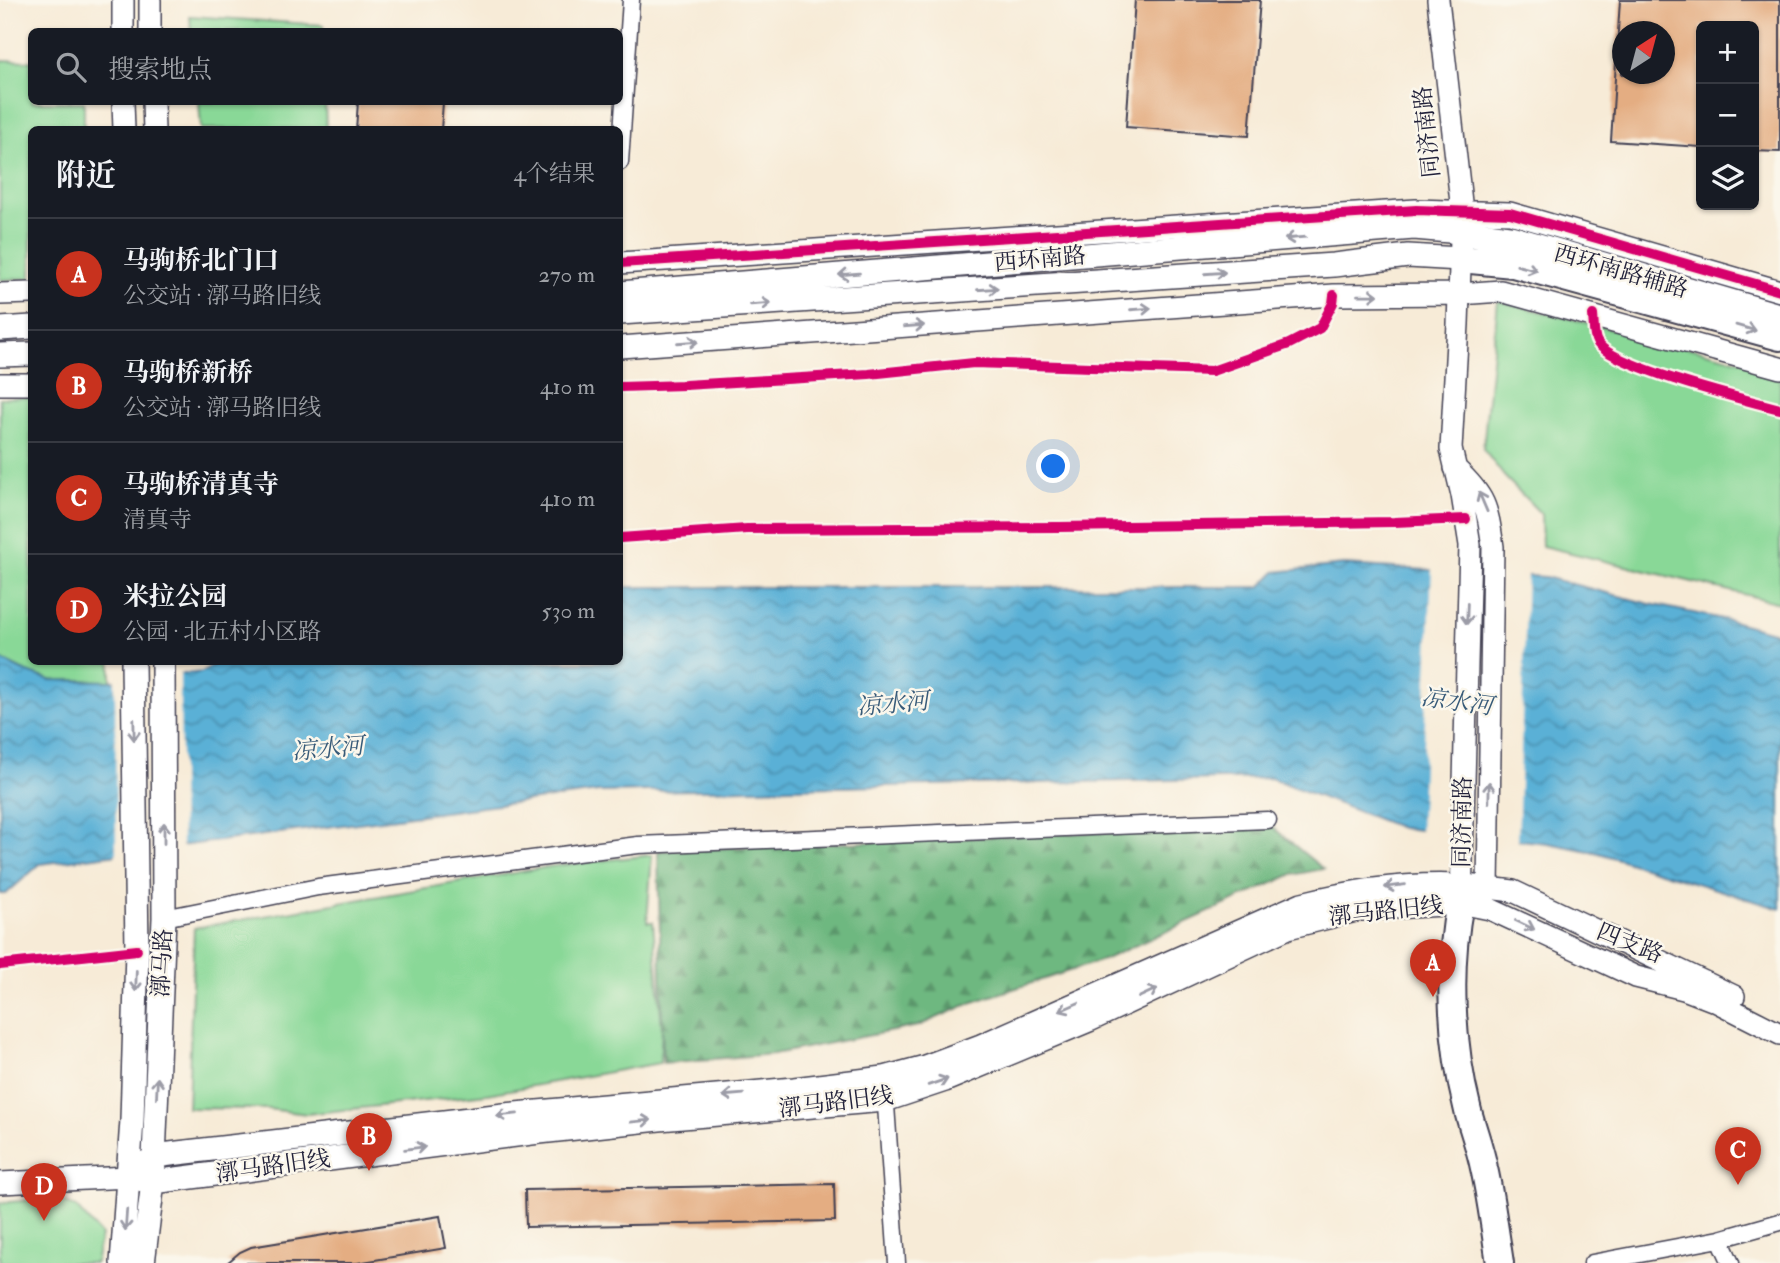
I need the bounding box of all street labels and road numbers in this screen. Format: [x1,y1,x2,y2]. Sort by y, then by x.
street label: 同济南路 [1408,85,1446,179]
street label: 西环南路辅路 [1551,238,1691,304]
street label: 西环南路 [993,241,1087,277]
street label: 同济南路 [1447,776,1477,868]
street label: 漷马路旧线 [1327,891,1445,931]
street label: 四支路 [1593,917,1667,969]
street label: 漷马路 [146,928,178,998]
street label: 漷马路旧线 [777,1081,895,1123]
street label: 漷马路旧线 [214,1144,332,1188]

